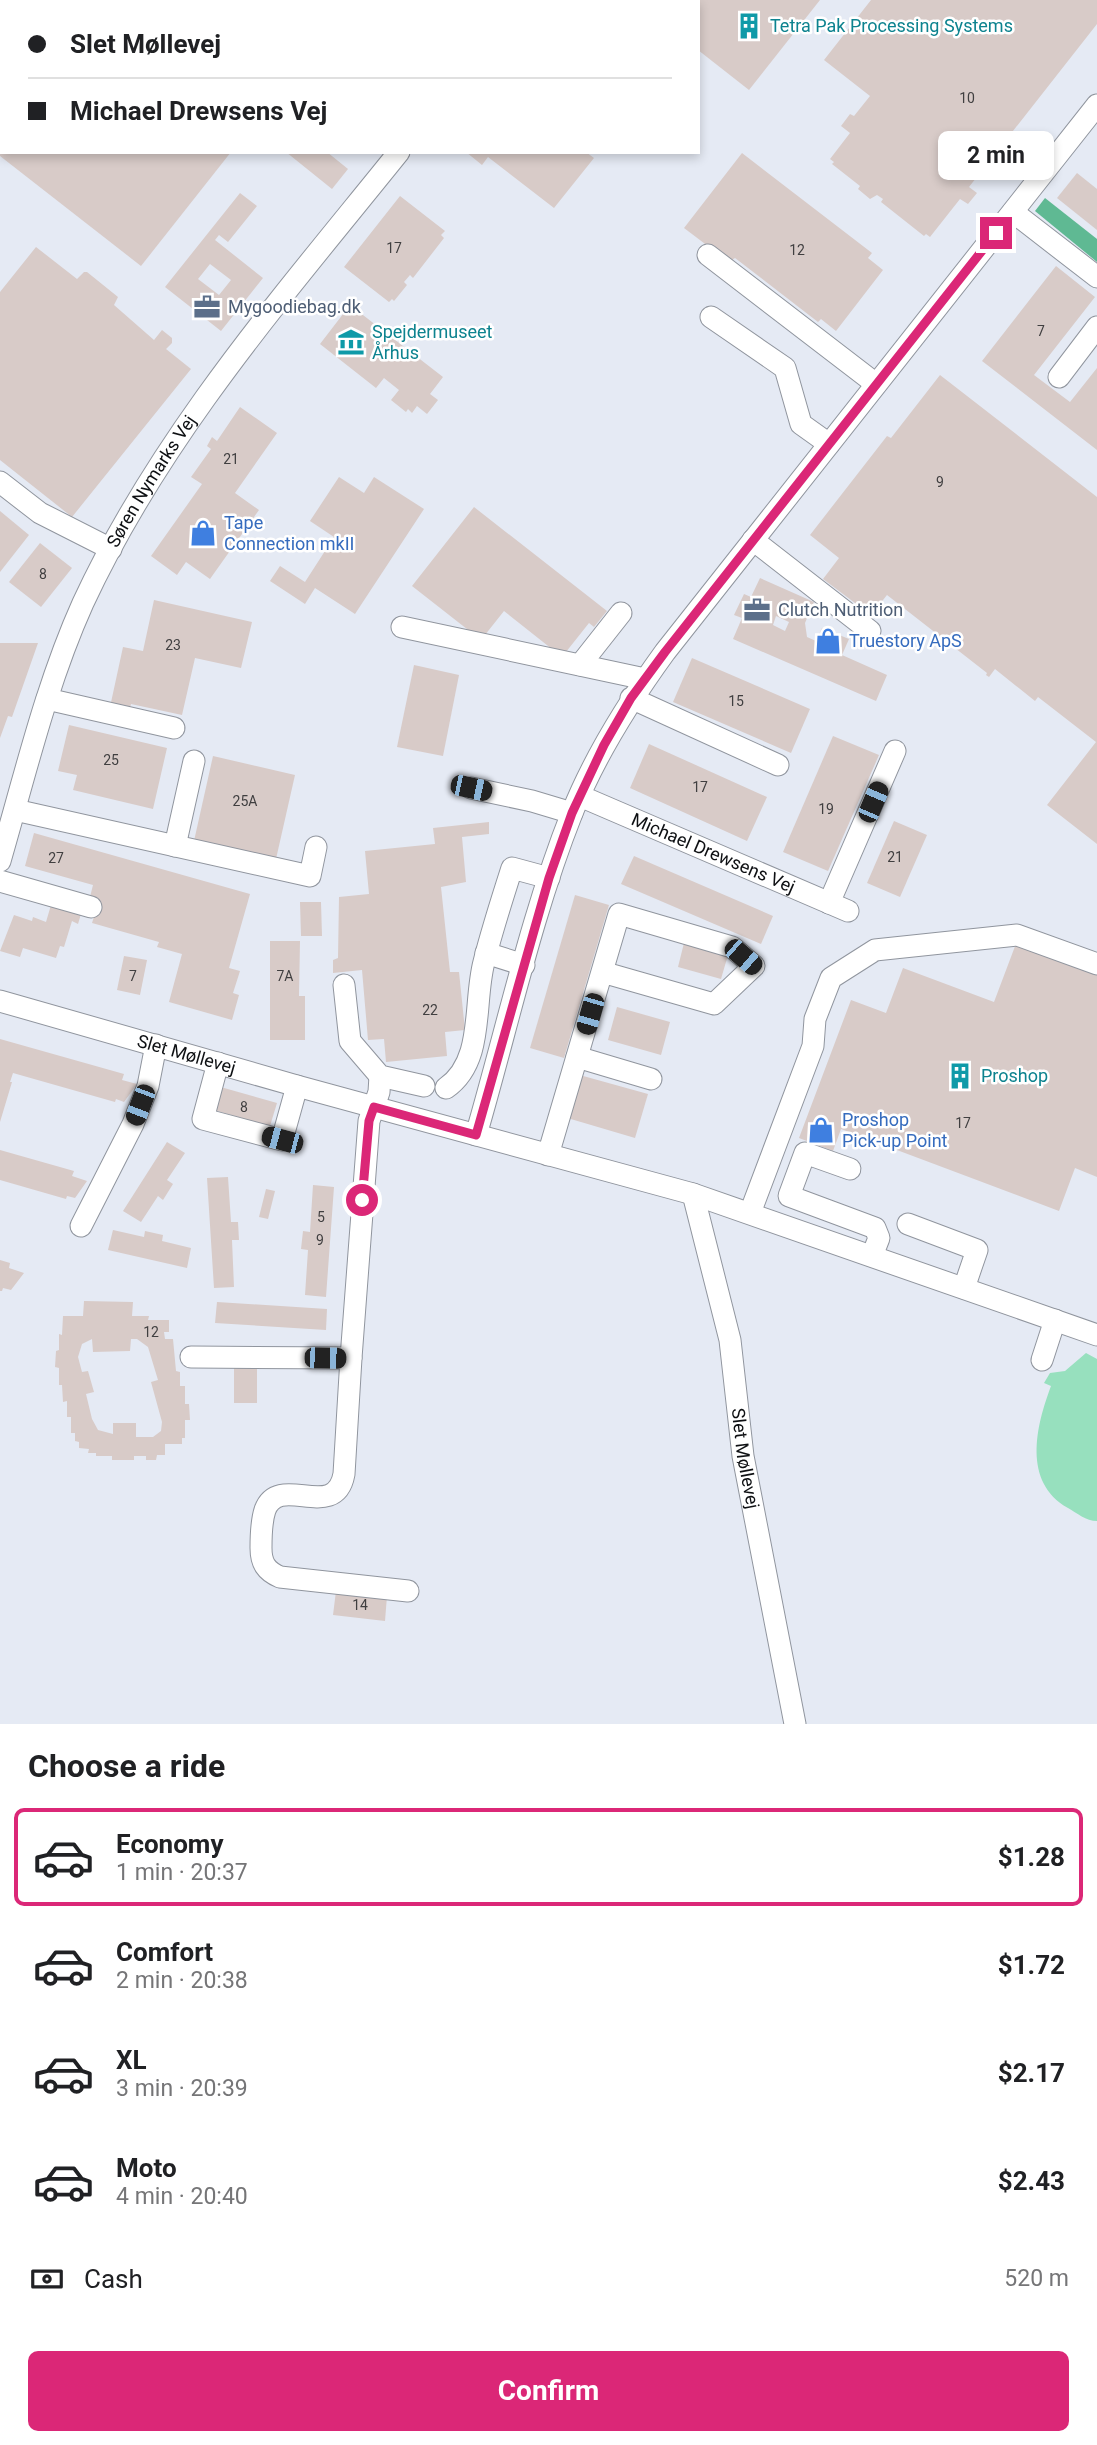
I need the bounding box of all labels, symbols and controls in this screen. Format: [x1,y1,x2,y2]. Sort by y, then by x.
building icon: Tetra Pak Processing Systems [734,11,764,41]
place label: Tetra Pak Processing Systems [770,15,1013,36]
text: Slet Møllevej [70,29,221,59]
house number: 10 [959,90,975,106]
text: Michael Drewsens Vej [70,96,327,126]
callout: 2 min [938,132,1054,180]
text: 2 min [967,142,1025,169]
route end [980,217,1012,249]
house number: 17 [386,240,402,256]
house number: 12 [789,242,805,258]
office icon: Mygoodiebag.dk [192,292,222,322]
place label: Mygoodiebag.dk [228,296,362,317]
place label: Spejdermuseet Århus [372,321,493,363]
house number: 7 [1037,323,1045,339]
museum icon: Spejdermuseet Århus [336,327,366,357]
street label: Søren Nymarks Vej [102,411,200,551]
house number: 21 [223,451,239,467]
house number: 9 [936,474,944,490]
place label: Tape Connection mkII [224,512,354,554]
shop icon: Tape Connection mkII [188,518,218,548]
house number: 8 [39,566,47,582]
office icon: Clutch Nutrition [742,595,772,625]
place label: Clutch Nutrition [778,599,903,620]
shop icon: Truestory ApS [813,626,843,656]
place label: Truestory ApS [849,630,962,651]
house number: 23 [165,637,181,653]
house number: 15 [728,693,744,709]
house number: 25 [103,752,119,768]
car [449,773,494,803]
house number: 17 [692,779,708,795]
car [856,779,891,825]
house number: 25A [233,793,257,809]
house number: 19 [818,801,834,817]
street label: Michael Drewsens Vej [628,808,798,897]
house number: 21 [887,849,903,865]
house number: 27 [48,850,64,866]
car [721,935,766,979]
house number: 7 [129,968,137,984]
house number: 7A [276,968,294,984]
car [575,991,606,1037]
house number: 22 [422,1002,438,1018]
street label: Slet Møllevej [135,1030,238,1078]
building icon: Proshop [945,1061,975,1091]
place label: Proshop [981,1065,1048,1086]
car [123,1082,158,1128]
house number: 8 [240,1099,248,1115]
place label: Proshop Pick-up Point [842,1109,948,1151]
shop icon: Proshop Pick-up Point [806,1115,836,1145]
house number: 17 [955,1115,971,1131]
car [259,1124,306,1156]
route start [346,1184,378,1216]
house number: 5 [317,1209,325,1225]
house number: 9 [316,1232,324,1248]
house number: 12 [143,1324,159,1340]
car [304,1347,347,1369]
street label: Slet Møllevej [728,1407,764,1510]
house number: 14 [352,1597,368,1613]
text: Choose a ride [28,1747,225,1785]
icon: car [32,1826,95,1889]
text: Economy [116,1829,223,1859]
text: $1.28 [998,1842,1065,1872]
text: 1 min · 20:37 [116,1859,248,1886]
icon: car [32,1934,95,1997]
text: Comfort [116,1937,213,1967]
text: $1.72 [998,1950,1065,1980]
text: 2 min · 20:38 [116,1967,248,1994]
icon: car [32,2042,95,2105]
text: XL [116,2045,147,2075]
text: $2.17 [998,2058,1065,2088]
text: 3 min · 20:39 [116,2075,248,2102]
icon: car [32,2150,95,2213]
text: Moto [116,2153,177,2183]
text: $2.43 [998,2166,1065,2196]
text: 4 min · 20:40 [116,2183,248,2210]
icon: cash [28,2260,66,2298]
text: Cash [84,2264,143,2294]
text: 520 m [1004,2265,1069,2292]
button: Confirm [28,2351,1069,2431]

